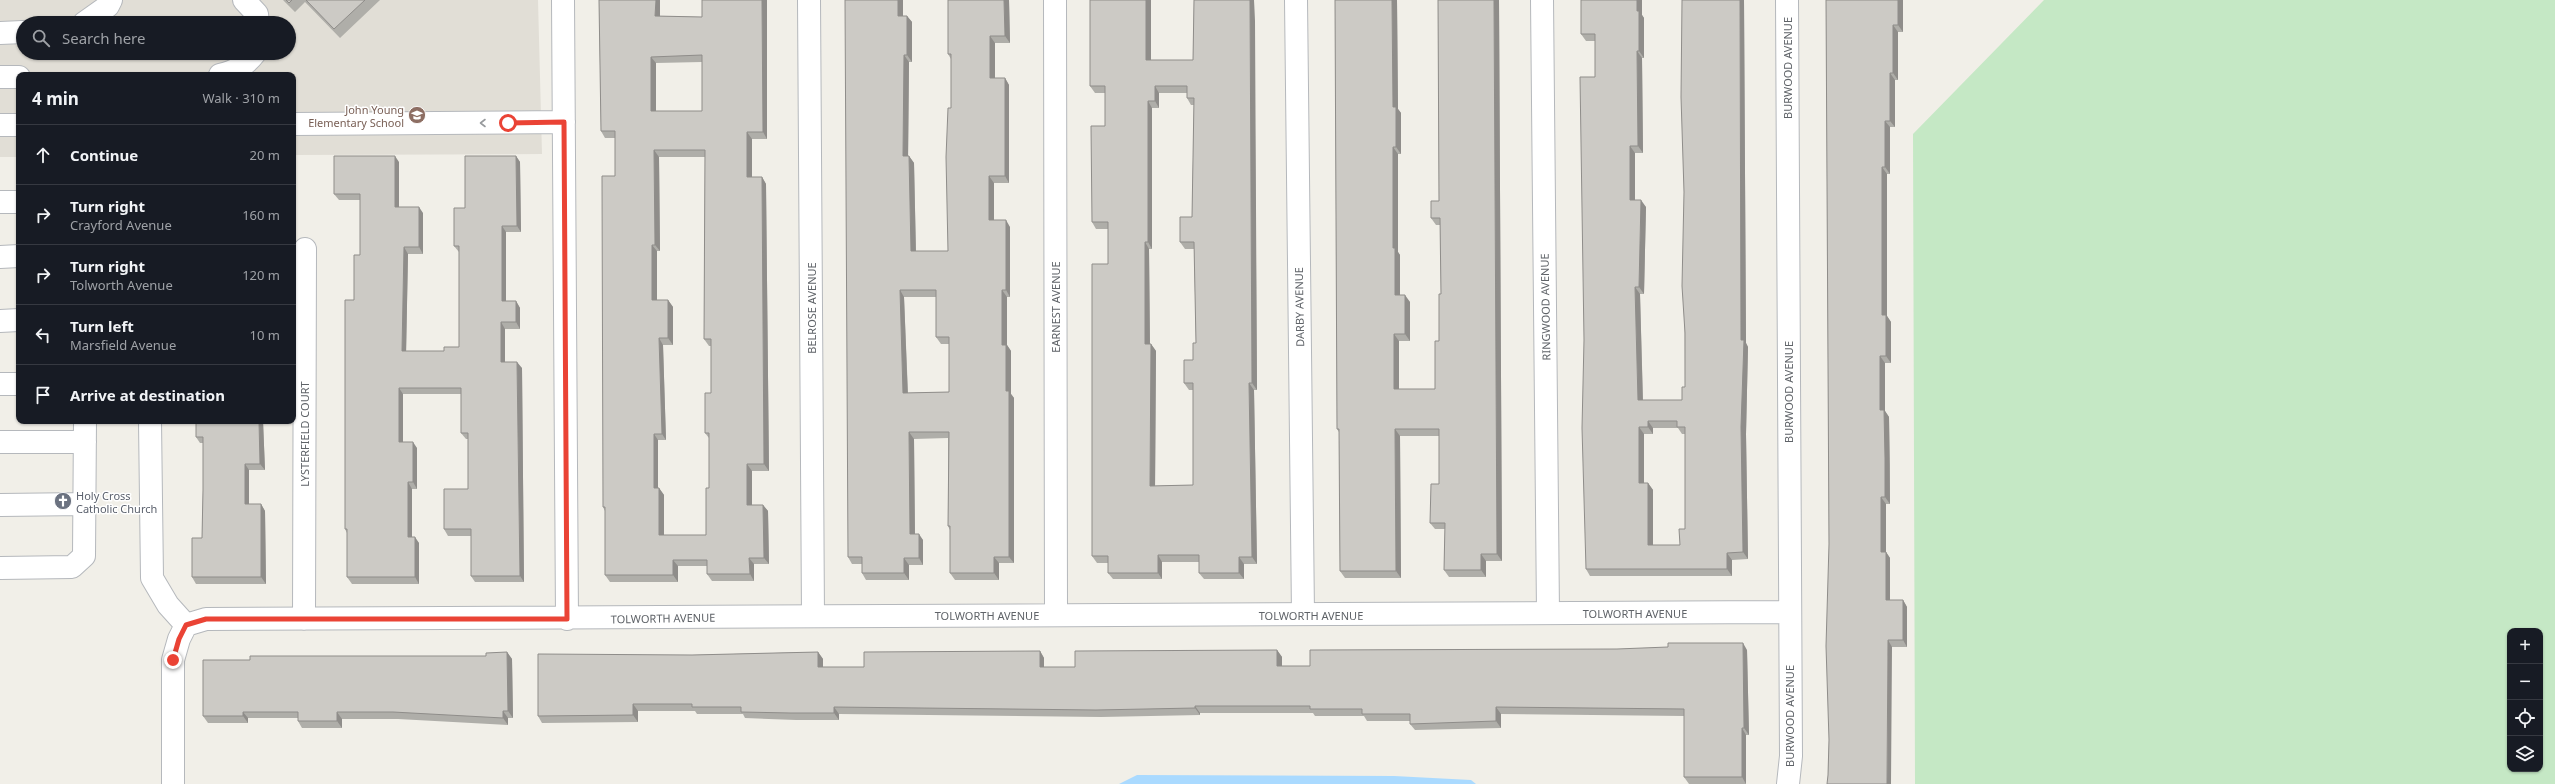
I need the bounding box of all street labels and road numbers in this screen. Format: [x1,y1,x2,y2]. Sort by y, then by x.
street label: BURWOOD AVENUE [1780,17,1795,119]
street label: RINGWOOD AVENUE [1537,253,1553,361]
street label: EARNEST AVENUE [1048,261,1063,353]
street label: BELROSE AVENUE [804,262,819,354]
street label: DARBY AVENUE [1291,267,1307,347]
street label: BURWOOD AVENUE [1781,341,1796,443]
street label: LYSTERFIELD COURT [297,381,312,487]
street label: TOLWORTH AVENUE [1583,606,1687,621]
street label: TOLWORTH AVENUE [935,608,1039,623]
street label: TOLWORTH AVENUE [1259,608,1363,623]
street label: TOLWORTH AVENUE [611,610,715,626]
street label: BURWOOD AVENUE [1782,665,1797,767]

